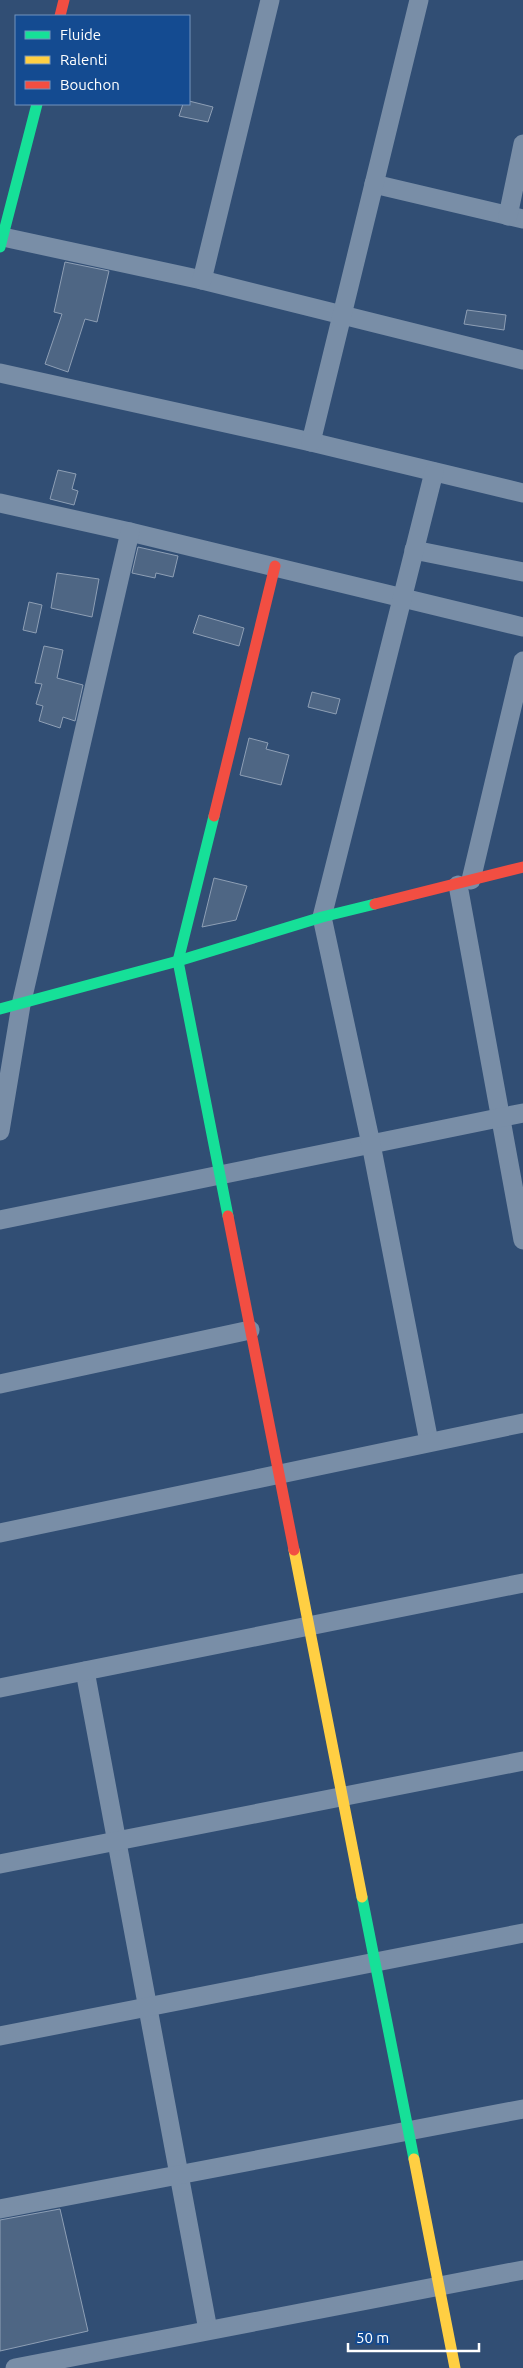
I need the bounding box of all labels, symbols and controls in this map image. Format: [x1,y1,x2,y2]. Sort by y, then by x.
legend [15,15,190,105]
text: Fluide [60,26,101,43]
text: Ralenti [60,51,107,68]
text: Bouchon [60,76,120,93]
scale bar [348,2320,479,2352]
text: 50 m [356,2329,389,2346]

